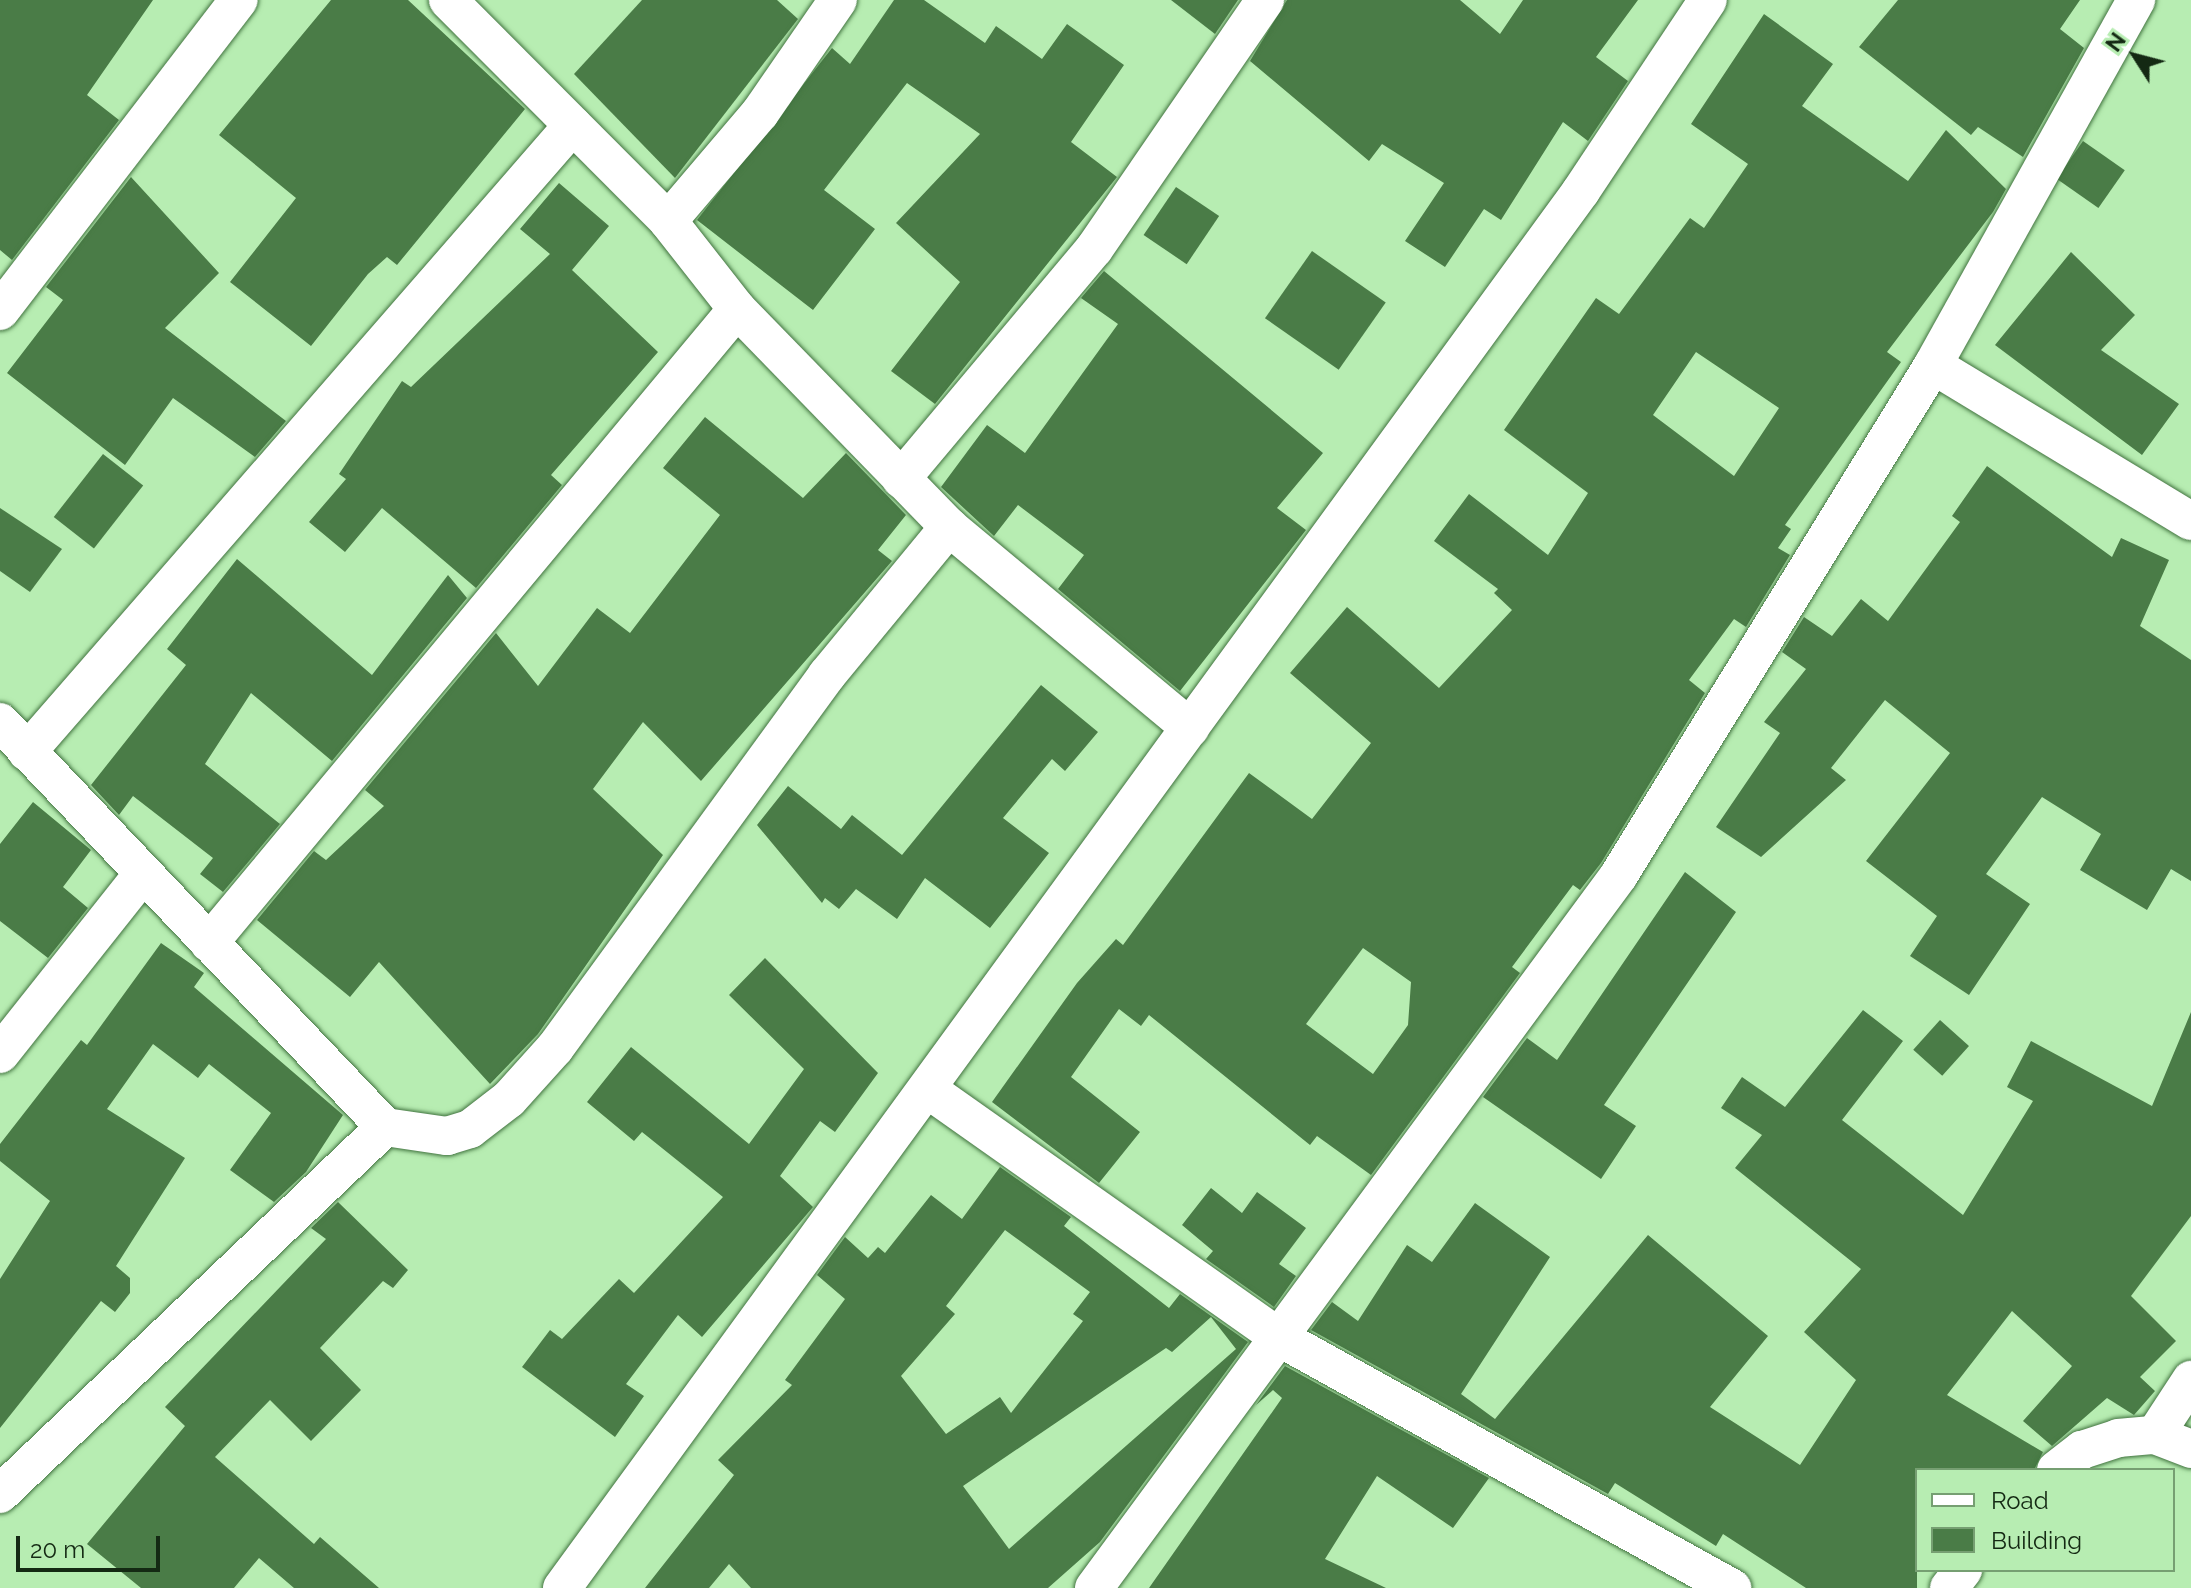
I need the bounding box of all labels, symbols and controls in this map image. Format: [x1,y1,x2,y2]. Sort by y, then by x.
north arrow [2095,16,2175,96]
text: N [2100,27,2131,56]
legend [1915,1468,2175,1572]
text: Road [1991,1486,2049,1515]
scale bar [20,1520,164,1570]
text: Building [1991,1526,2082,1555]
text: 20 m [30,1535,85,1564]

